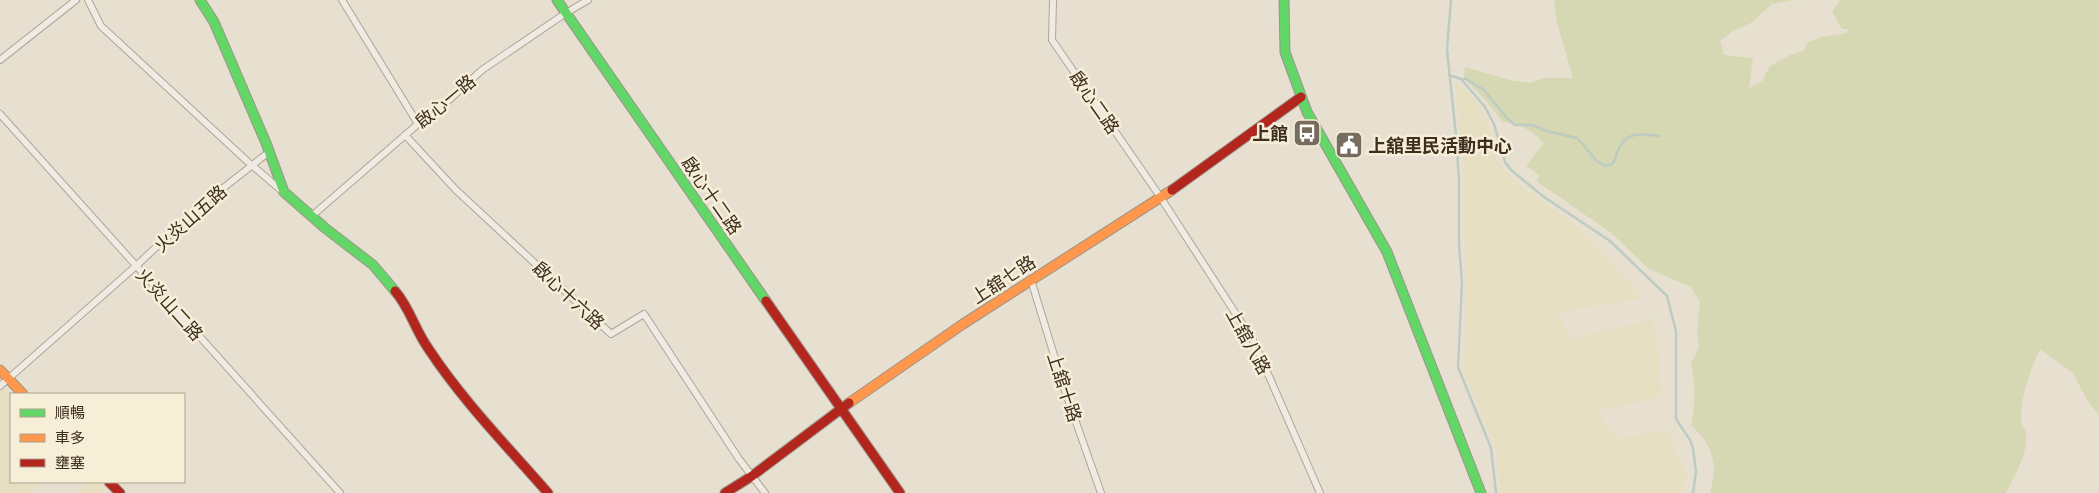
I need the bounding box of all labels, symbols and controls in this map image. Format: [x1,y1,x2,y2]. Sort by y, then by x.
street label: 啟心二路 [1065,66,1125,138]
street label: 啟心一路 [410,69,480,133]
bus stop icon: 上館 [1292,118,1322,148]
place label: 上館 [1252,121,1288,145]
public building icon: 上舘里民活動中心 [1334,130,1364,160]
place label: 上舘里民活動中心 [1368,133,1512,157]
street label: 啟心十二路 [676,151,748,239]
street label: 火炎山五路 [149,179,231,257]
street label: 上舘七路 [966,249,1040,309]
street label: 啟心十六路 [528,256,610,334]
street label: 火炎山二路 [131,263,209,345]
street label: 上舘八路 [1221,304,1277,378]
street label: 上舘十路 [1042,349,1088,425]
legend [10,393,185,483]
text: 順暢 [55,402,85,422]
text: 車多 [55,427,85,447]
text: 壅塞 [55,452,85,472]

